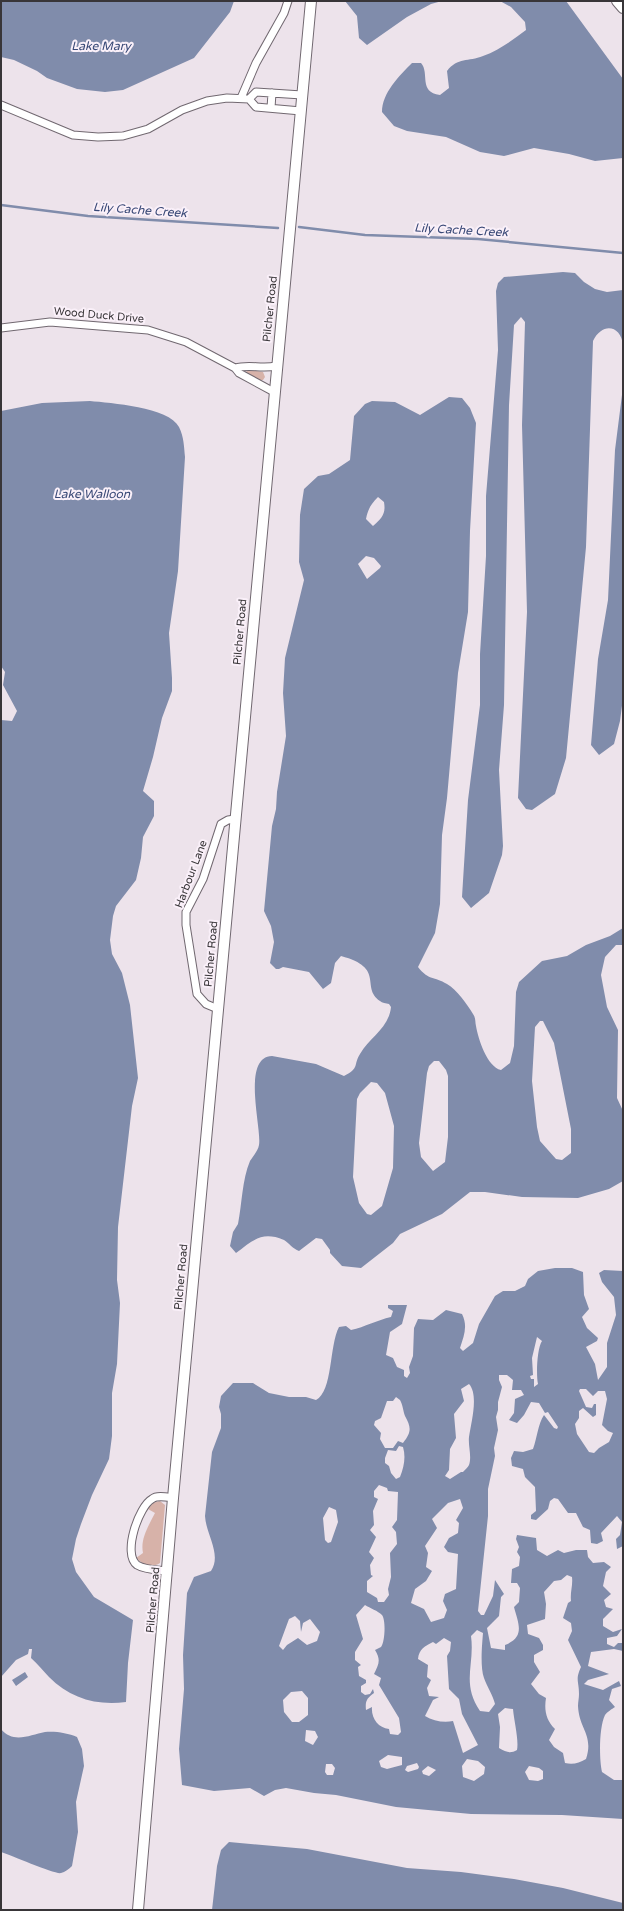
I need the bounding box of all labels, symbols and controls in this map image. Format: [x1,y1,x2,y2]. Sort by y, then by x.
water label: Lake Mary [71,39,132,53]
water label: Lily Cache Creek [93,200,189,220]
water label: Lily Cache Creek [414,221,510,240]
street label: Pilcher Road [260,275,280,343]
street label: Wood Duck Drive [53,305,145,325]
water label: Lake Walloon [54,487,131,501]
street label: Pilcher Road [231,598,249,666]
street label: Harbour Lane [172,838,210,910]
street label: Pilcher Road [202,920,220,988]
street label: Pilcher Road [172,1243,190,1311]
street label: Pilcher Road [144,1566,162,1634]

